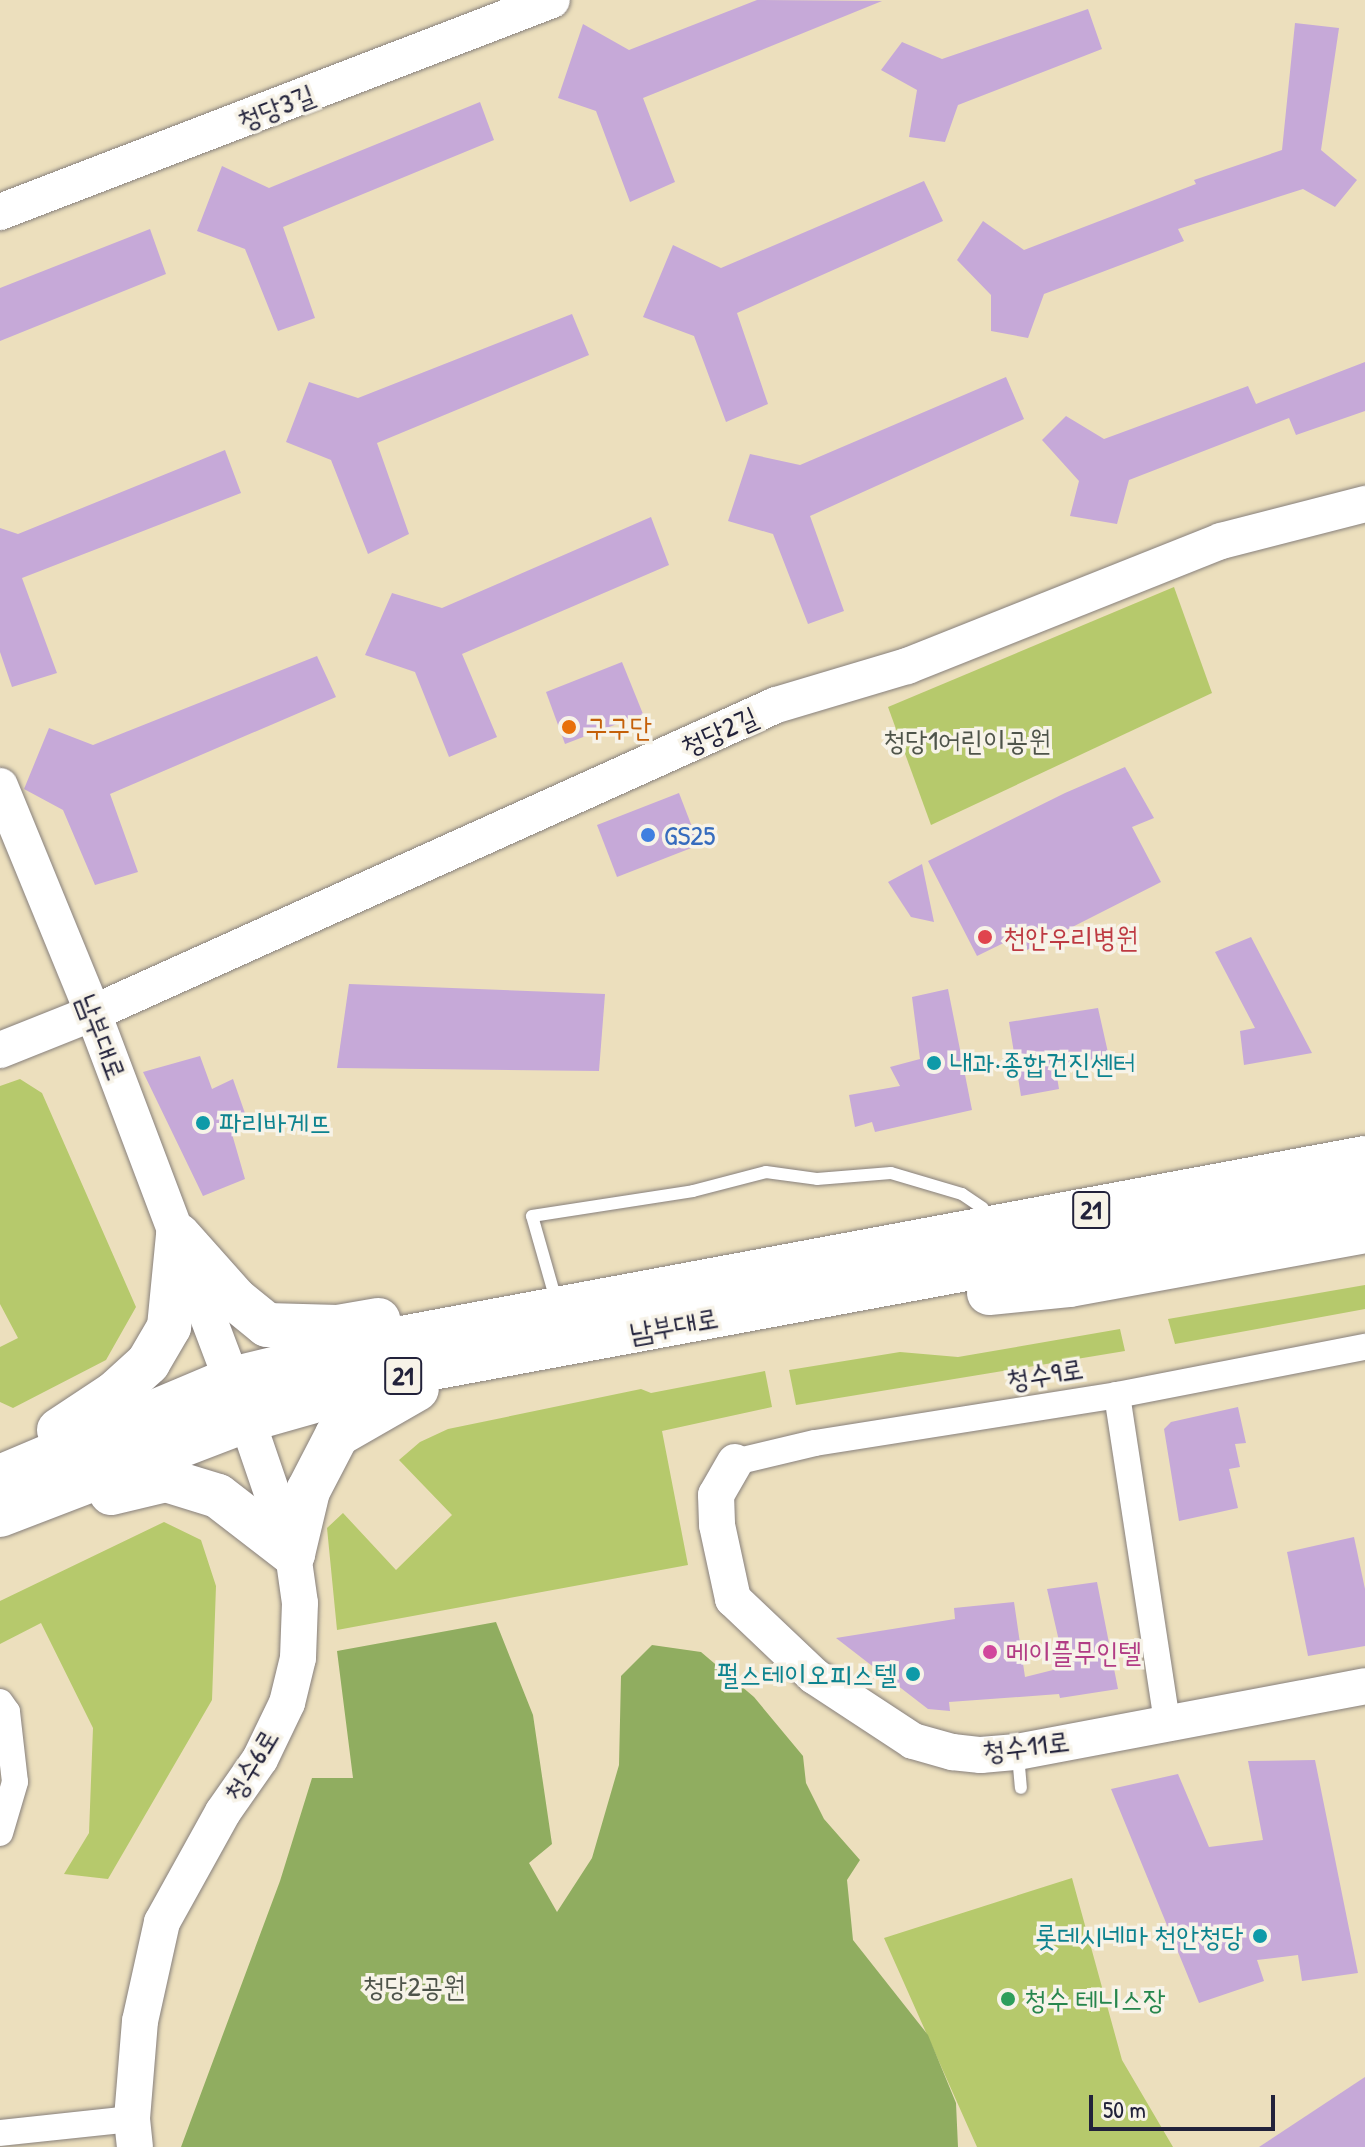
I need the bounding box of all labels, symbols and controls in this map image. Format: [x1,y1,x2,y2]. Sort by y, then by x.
street label: 청당3길 [233,77,319,137]
street label: 청당2길 [675,699,763,763]
place label: 구구단 [585,710,653,744]
marker: 구구단 [560,718,578,736]
park label: 청당1어린이공원 [883,723,1051,757]
place label: GS25 [664,818,715,852]
marker: GS25 [639,826,657,844]
place label: 천안우리병원 [1003,920,1138,954]
marker: 천안우리병원 [974,926,996,948]
street label: 남부대로 [70,989,134,1085]
place label: 내과·종합건진센터 [950,1046,1136,1080]
marker: 내과·종합건진센터 [925,1054,943,1072]
place label: 파리바게뜨 [219,1106,332,1140]
marker: 파리바게뜨 [194,1114,212,1132]
road number: 21 [1071,1188,1111,1232]
street label: 남부대로 [627,1301,721,1349]
street label: 청수9로 [1004,1351,1086,1397]
road number: 21 [383,1354,423,1398]
place label: 메이플무인텔 [1006,1635,1141,1669]
marker: 메이플무인텔 [981,1643,999,1661]
place label: 펄스테이오피스텔 [717,1657,897,1691]
marker: 펄스테이오피스텔 [904,1665,922,1683]
street label: 청수6로 [216,1723,286,1807]
street label: 청수11로 [980,1724,1072,1768]
place label: 롯데시네마 천안청당 [1035,1919,1244,1953]
marker: 롯데시네마 천안청당 [1251,1927,1269,1945]
park label: 청당2공원 [362,1969,466,2003]
place label: 청수 테니스장 [1024,1982,1166,2016]
marker: 청수 테니스장 [999,1990,1017,2008]
scale bar [1093,2079,1279,2129]
text: 50 m [1103,2093,1146,2125]

